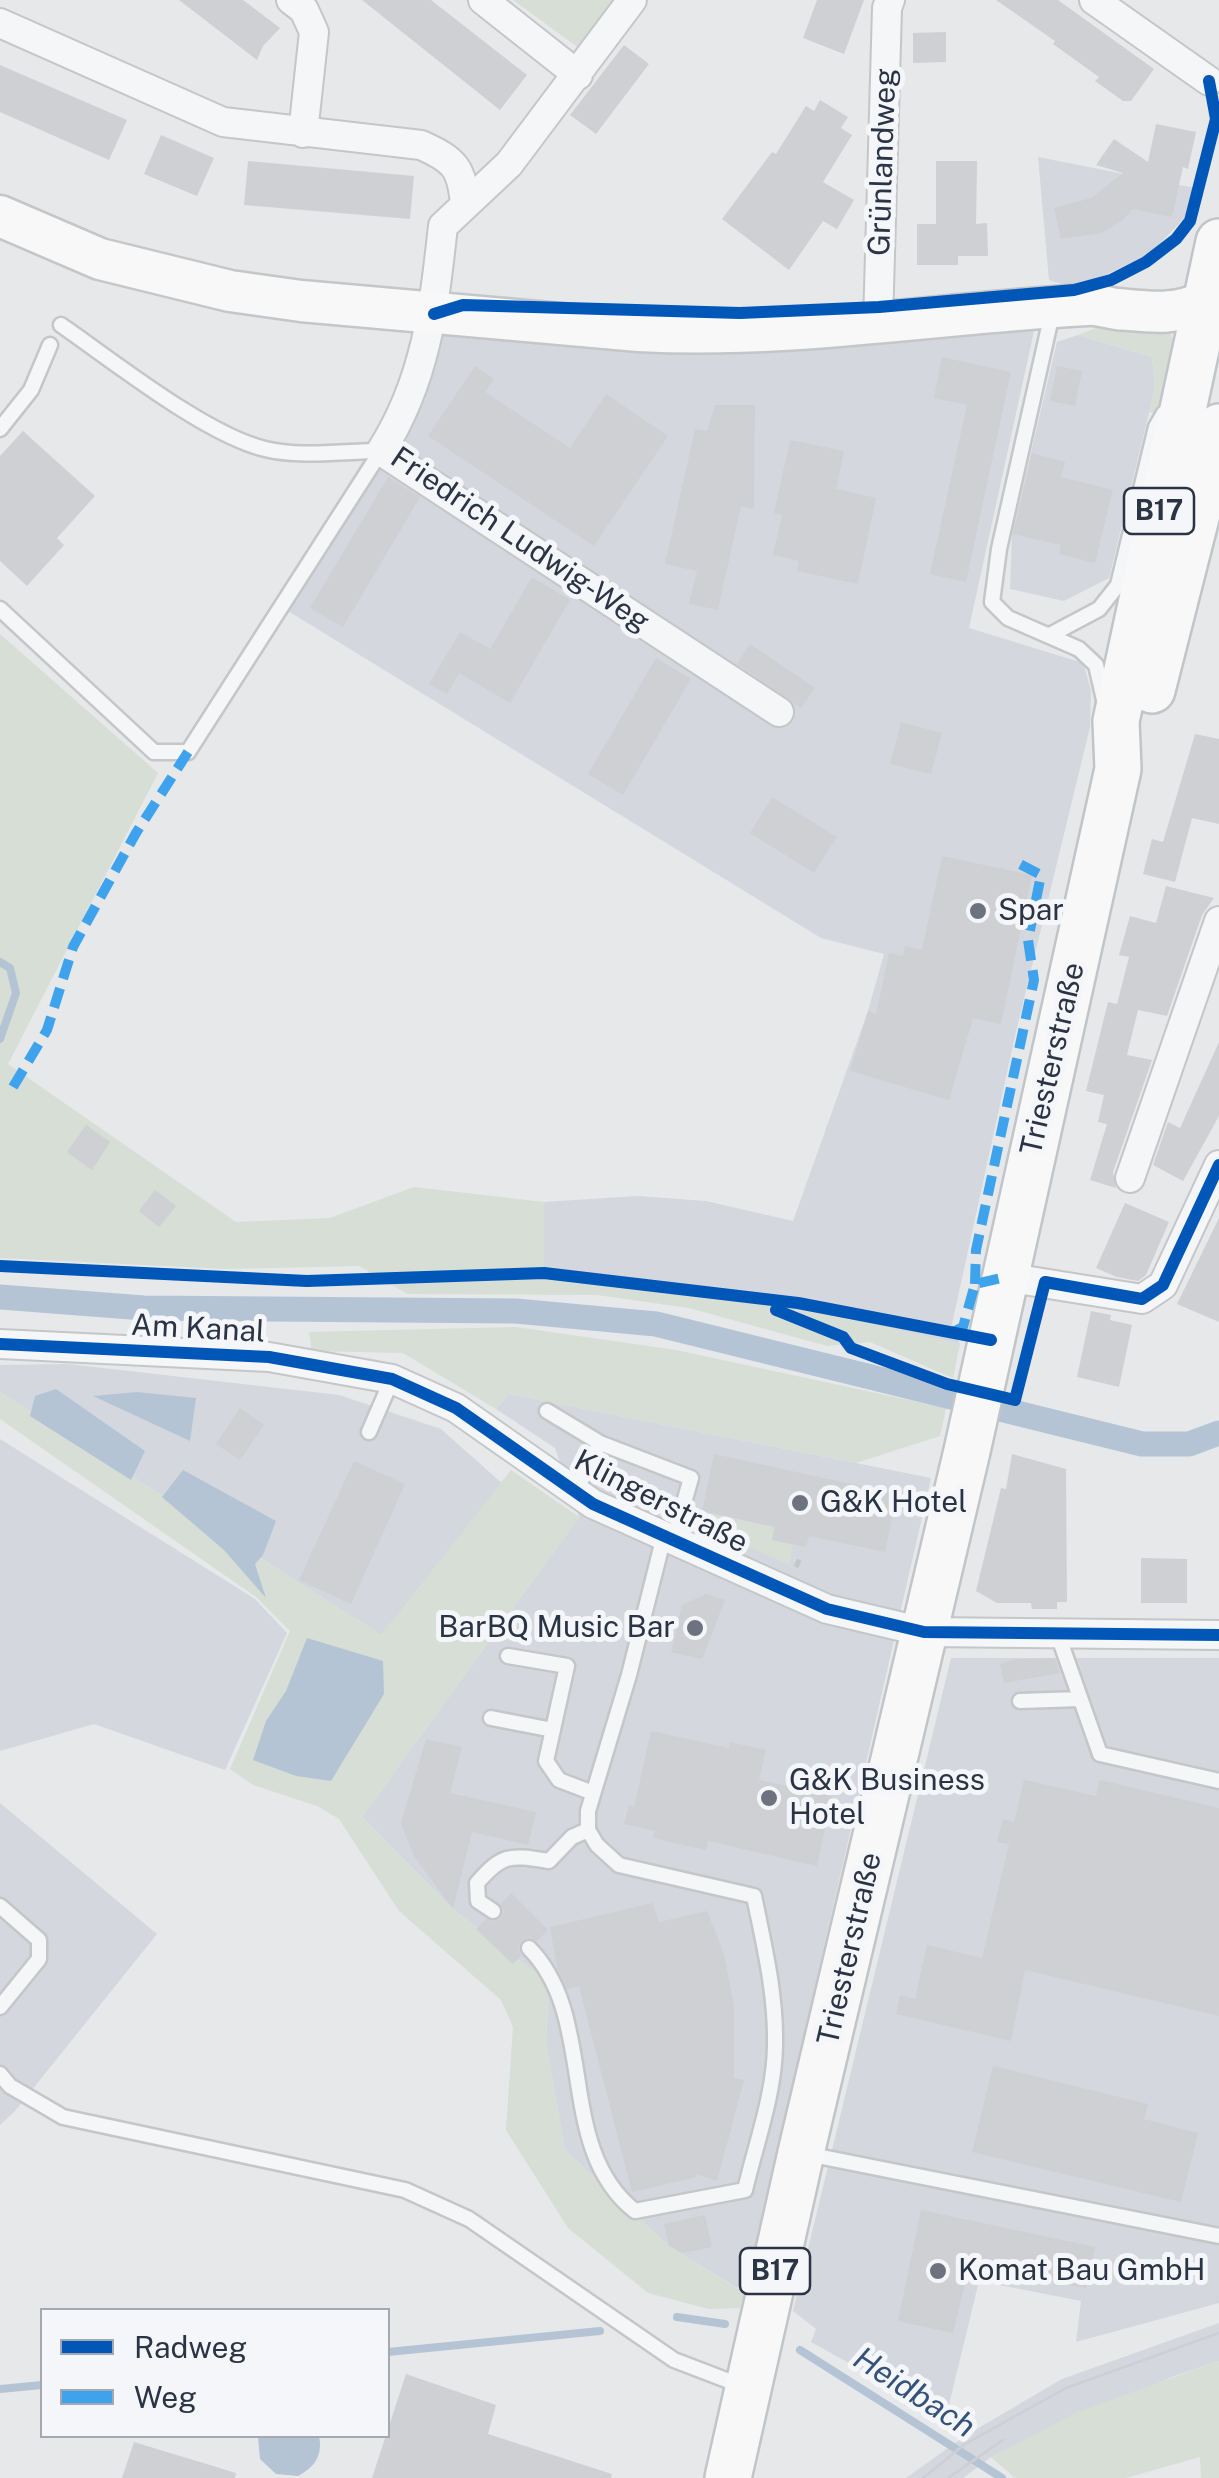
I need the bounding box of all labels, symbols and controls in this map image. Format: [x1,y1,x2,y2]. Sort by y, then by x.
street label: Grünlandweg [862,67,904,257]
street label: Friedrich Ludwig-Weg [384,440,656,640]
road number: B17 [1124,488,1194,534]
place label: Spar [998,893,1064,929]
marker: Spar [967,900,989,922]
street label: Triesterstraße [1013,959,1093,1159]
street label: Am Kanal [130,1308,266,1350]
street label: Klingerstraße [568,1443,754,1561]
place label: G&K Hotel [820,1485,967,1521]
marker: G&K Hotel [789,1492,811,1514]
place label: BarBQ Music Bar [438,1610,675,1646]
marker: BarBQ Music Bar [684,1617,706,1639]
place label: G&K Business Hotel [789,1763,985,1834]
marker: G&K Business Hotel [758,1787,780,1809]
street label: Triesterstraße [810,1849,890,2049]
road number: B17 [740,2248,810,2294]
place label: Komat Bau GmbH [958,2253,1205,2289]
marker: Komat Bau GmbH [927,2260,949,2282]
legend [40,2308,390,2438]
text: Radweg [134,2329,247,2365]
water label: Heidbach [846,2339,982,2447]
text: Weg [134,2379,197,2415]

